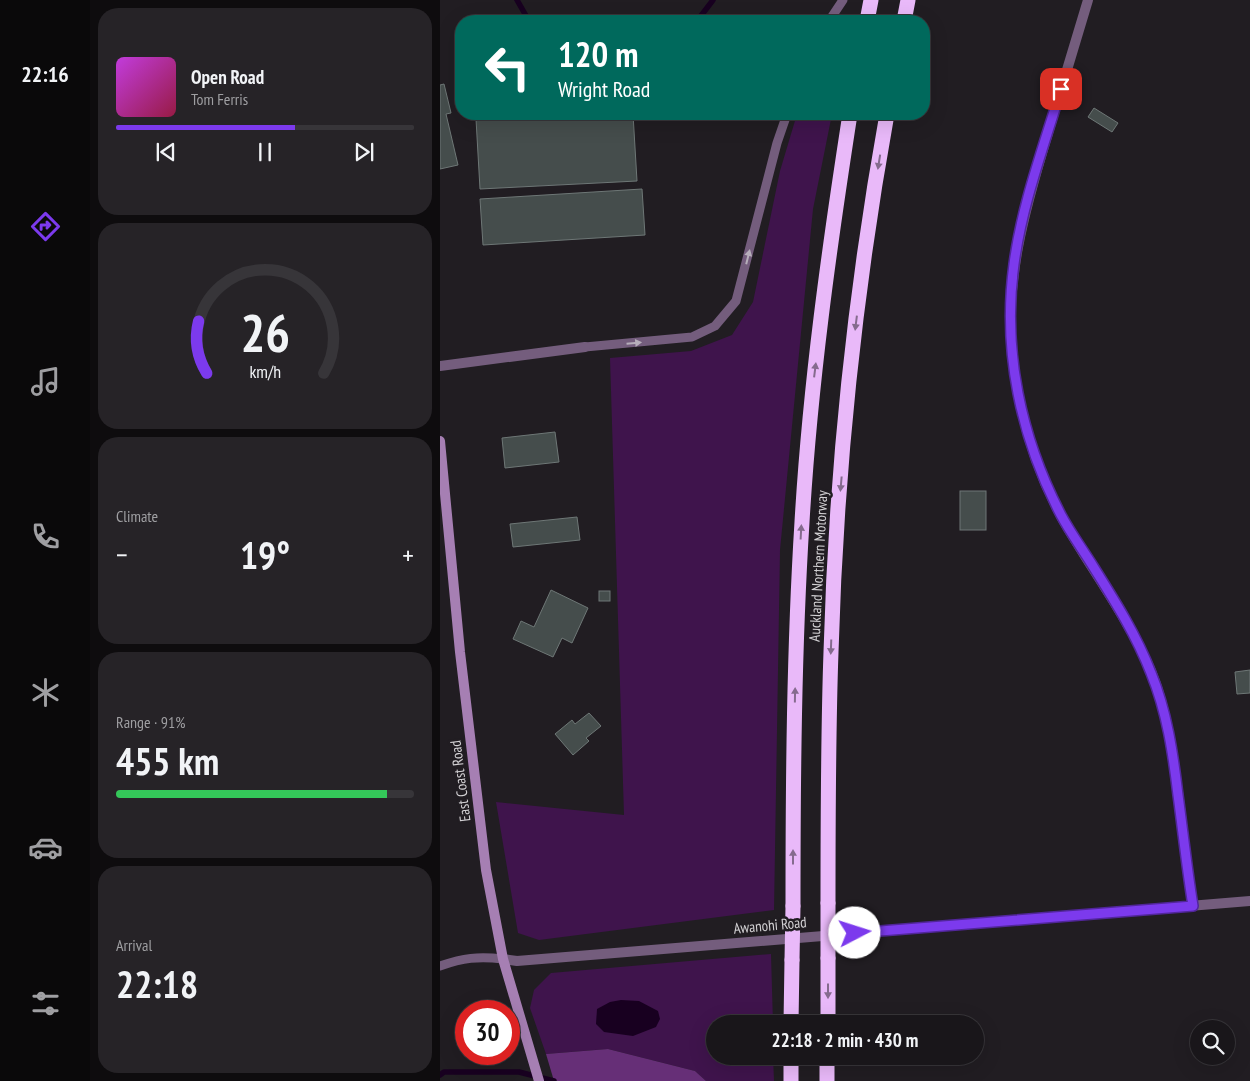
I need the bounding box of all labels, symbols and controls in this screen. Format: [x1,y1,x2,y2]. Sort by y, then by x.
text: 120 m [558,31,639,77]
icon: left [475,35,540,100]
text: 22:16 [21,60,69,88]
text: Open Road [191,65,264,89]
pin [1040,68,1082,110]
text: Wright Road [558,75,650,103]
icon: arrive [1047,75,1075,103]
text: Tom Ferris [191,89,248,109]
icon: previous [152,138,180,166]
icon: pause [251,138,279,166]
icon: next [350,138,378,166]
one-way arrow [874,154,882,170]
icon: directions [28,209,63,244]
one-way arrow [744,249,752,264]
text: 26 [240,299,290,366]
one-way arrow [852,315,860,331]
one-way arrow [626,339,642,347]
text: km/h [249,360,281,383]
one-way arrow [811,362,819,378]
icon: music [28,364,63,399]
one-way arrow [836,477,844,493]
street label: Auckland Northern Motorway [805,490,831,642]
text: Climate [116,506,158,526]
icon: phone [28,519,63,554]
one-way arrow [798,524,806,540]
text: 19° [240,530,290,579]
text: − [116,536,128,573]
text: + [402,536,414,573]
one-way arrow [827,639,835,655]
icon: climate [28,675,63,710]
one-way arrow [791,686,799,702]
text: Range · 91% [116,712,185,732]
text: 455 km [116,736,219,785]
street label: East Coast Road [446,739,474,823]
icon: car [28,830,63,865]
one-way arrow [789,849,797,865]
position arrow [828,906,880,958]
street label: Awanohi Road [733,912,807,938]
text: Arrival [116,935,152,955]
text: 22:18 [116,959,198,1008]
one-way arrow [824,983,832,999]
icon: filters [28,986,63,1021]
speed limit sign: 30 [455,1000,520,1065]
map controls [1190,1020,1235,1065]
button: search [1190,1020,1235,1065]
text: 22:18 · 2 min · 430 m [772,1028,918,1052]

